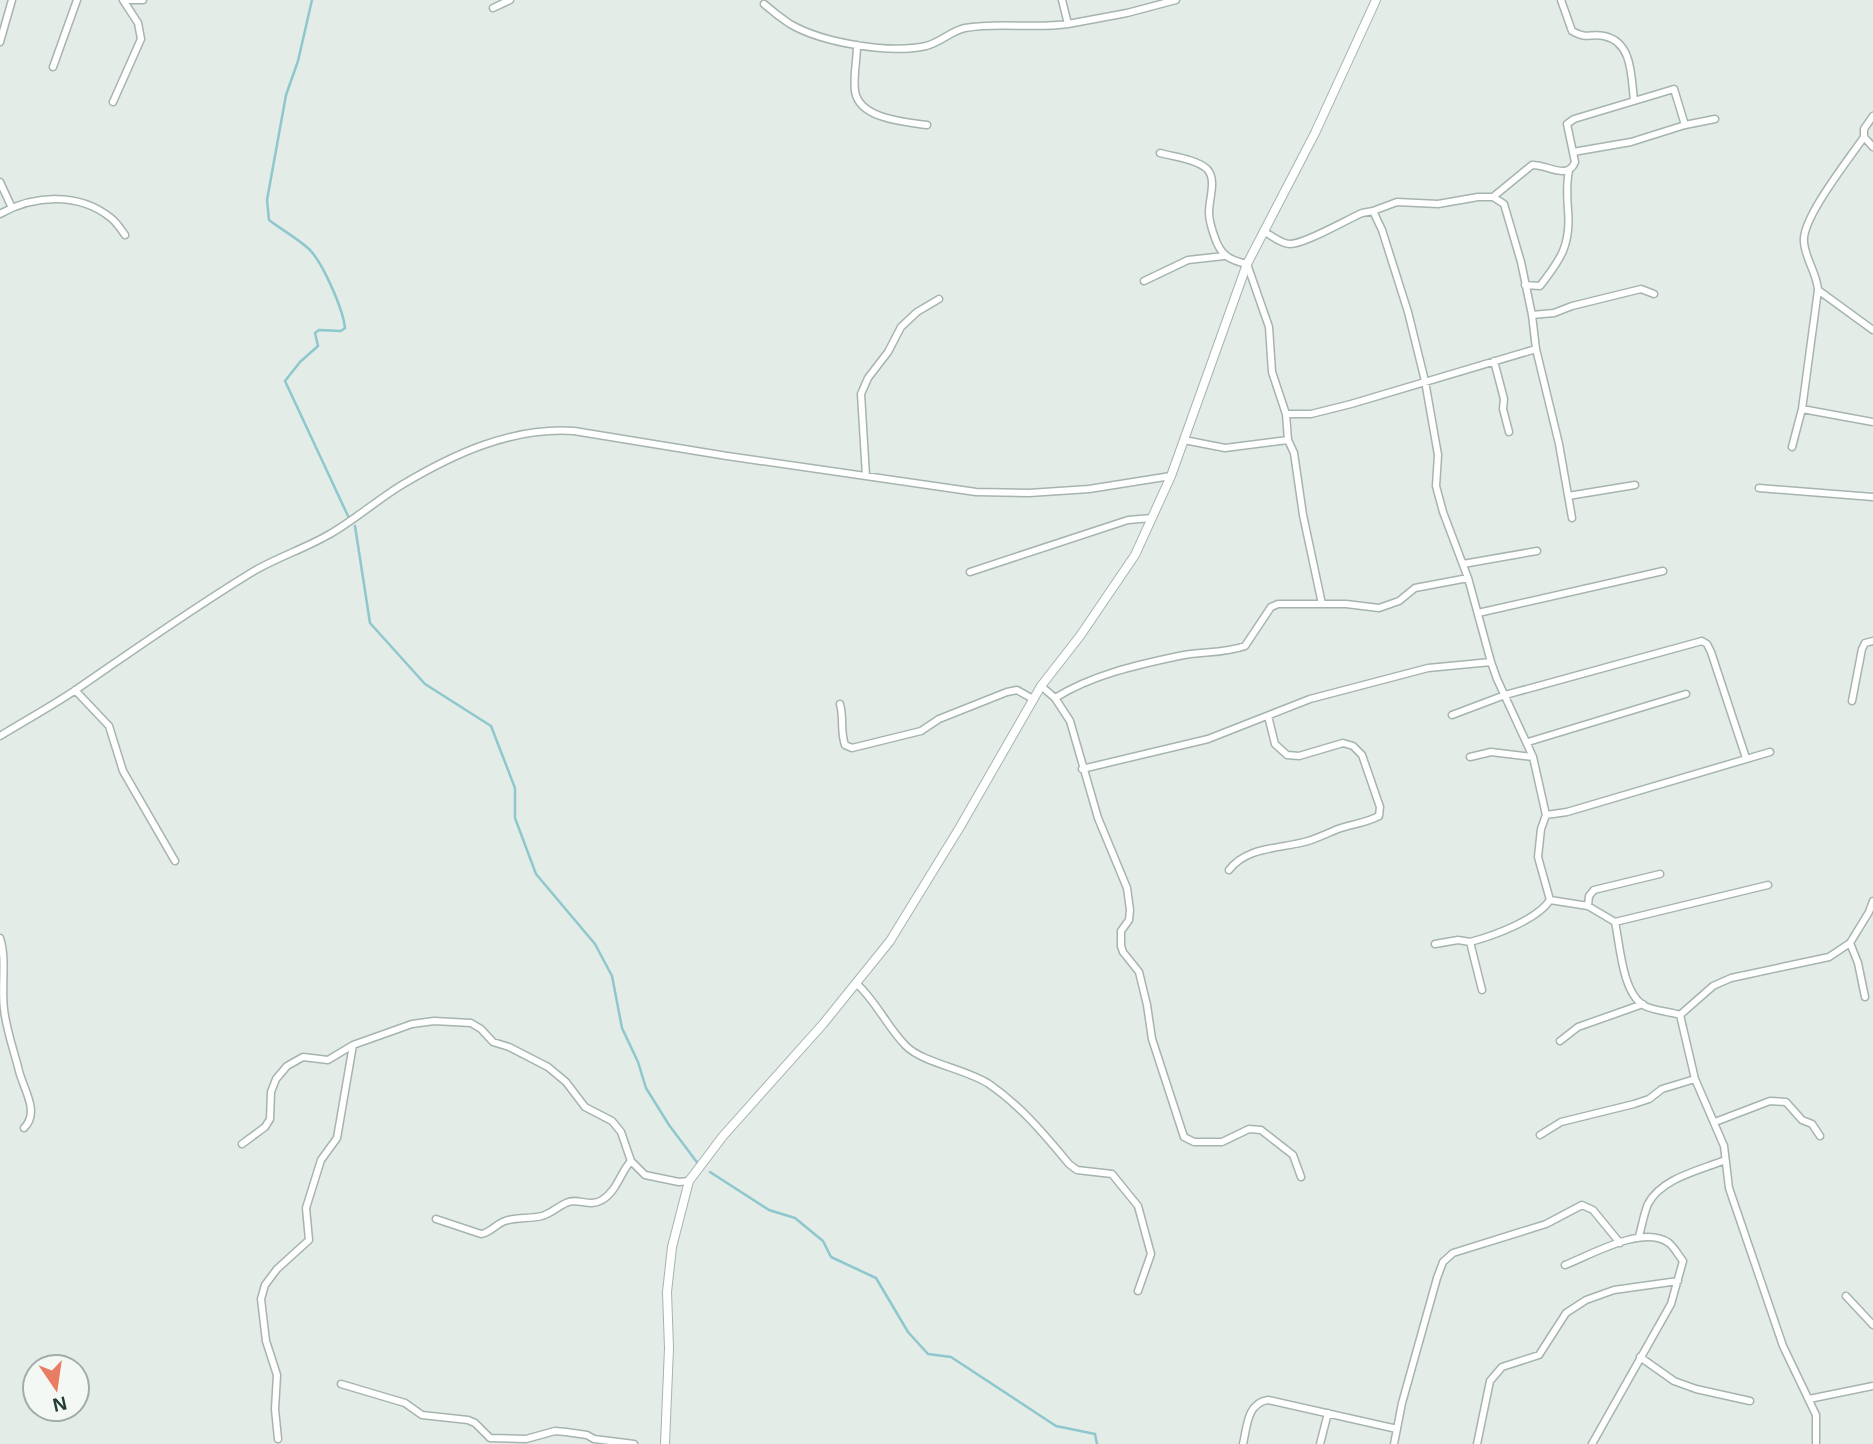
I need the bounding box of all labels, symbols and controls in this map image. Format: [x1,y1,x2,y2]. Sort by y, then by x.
north arrow [21,1353,91,1423]
text: N [51,1392,69,1416]

